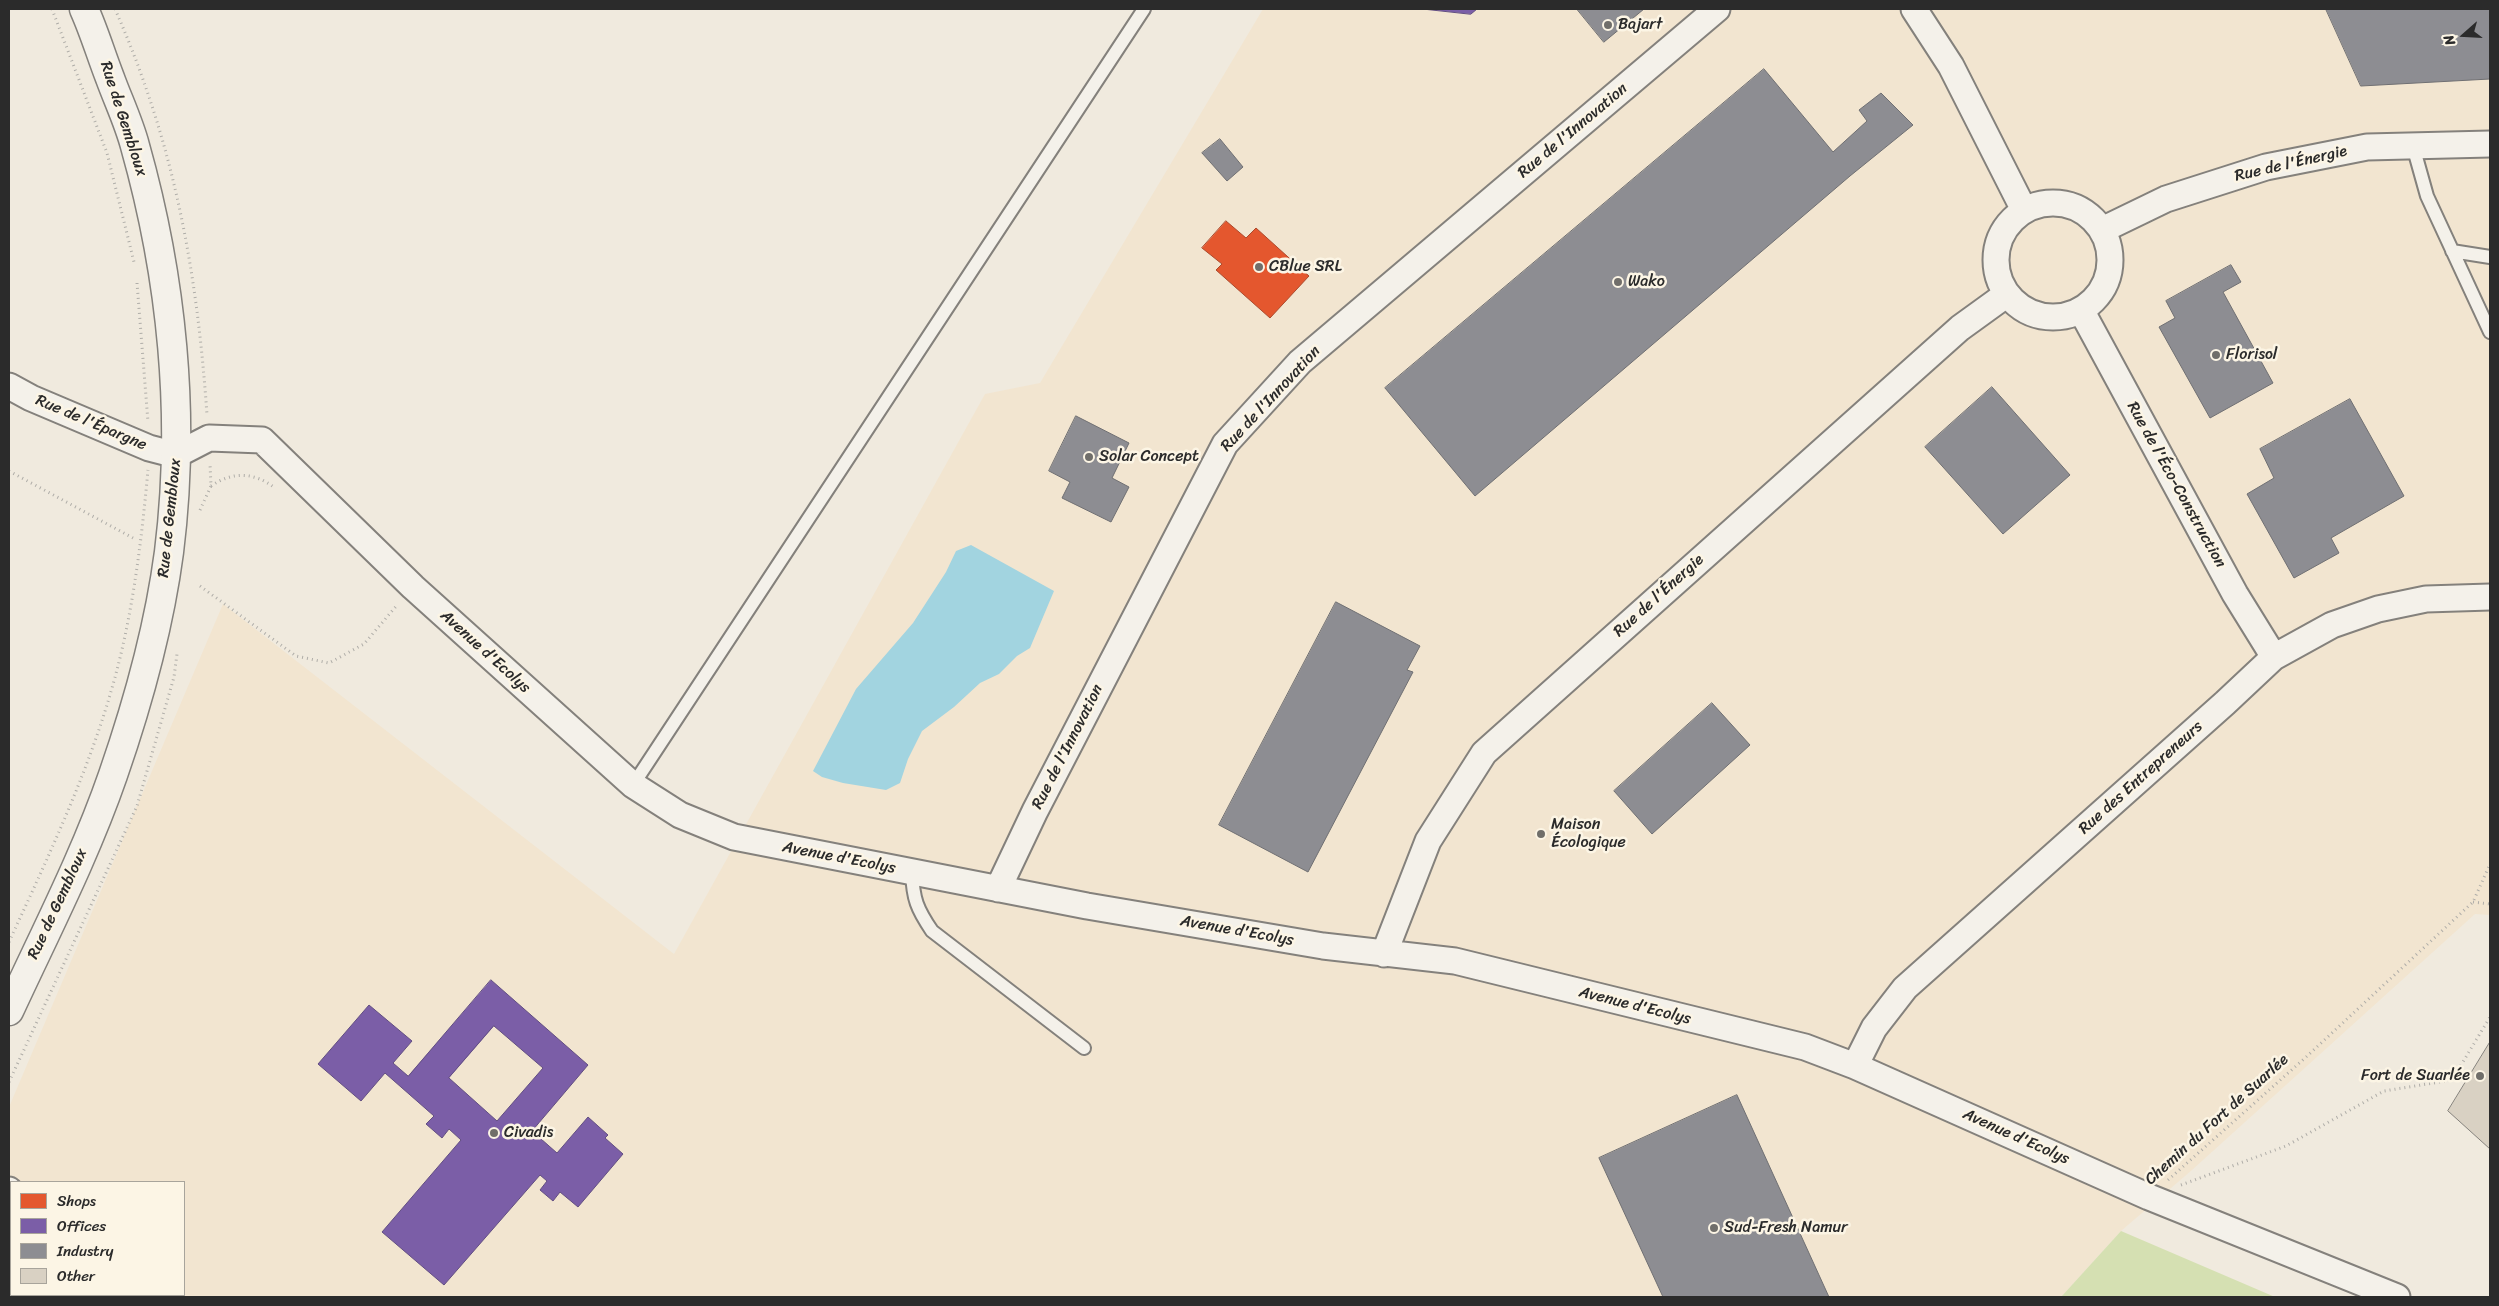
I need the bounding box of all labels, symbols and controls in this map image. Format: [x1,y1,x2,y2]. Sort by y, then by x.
north arrow [2439,10,2489,60]
place label: Bajart [1618,15,1662,35]
marker: Bajart [1602,19,1614,31]
text: N [2436,31,2463,49]
street label: Rue de Gembloux [95,59,151,179]
street label: Rue de l'Innovation [1514,79,1632,183]
street label: Rue de l'Énergie [2233,142,2349,186]
place label: CBlue SRL [1269,257,1342,277]
marker: CBlue SRL [1253,261,1265,273]
place label: Wako [1628,272,1665,292]
marker: Wako [1612,276,1624,288]
street label: Rue de l'Innovation [1217,342,1325,456]
place label: Florisol [2226,345,2277,365]
marker: Florisol [2210,349,2222,361]
street label: Rue de l'Épargne [33,391,149,455]
street label: Rue de l'Éco-Construction [2122,399,2230,571]
place label: Solar Concept [1099,447,1199,467]
marker: Solar Concept [1083,451,1095,463]
street label: Rue de Gembloux [154,457,186,579]
street label: Rue de l'Énergie [1610,551,1708,641]
street label: Avenue d'Ecolys [436,606,534,698]
street label: Rue de l'Innovation [1028,681,1108,813]
street label: Rue des Entrepreneurs [2075,717,2207,839]
place label: Maison Écologique [1551,815,1626,853]
marker: Maison Écologique [1535,828,1547,840]
street label: Avenue d'Ecolys [781,838,897,878]
street label: Rue de Gembloux [24,846,92,962]
street label: Avenue d'Ecolys [1179,912,1295,950]
street label: Avenue d'Ecolys [1577,983,1693,1029]
street label: Chemin du Fort de Suarlée [2141,1051,2293,1189]
place label: Fort de Suarlée [2361,1066,2470,1086]
marker: Fort de Suarlée [2474,1070,2486,1082]
street label: Avenue d'Ecolys [1960,1105,2072,1169]
place label: Civadis [504,1123,553,1143]
marker: Civadis [488,1127,500,1139]
legend [10,1181,185,1296]
text: Shops [57,1188,96,1214]
text: Offices [57,1213,106,1239]
place label: Sud-Fresh Namur [1724,1218,1848,1238]
marker: Sud-Fresh Namur [1708,1222,1720,1234]
text: Industry [57,1238,114,1264]
text: Other [57,1263,95,1289]

